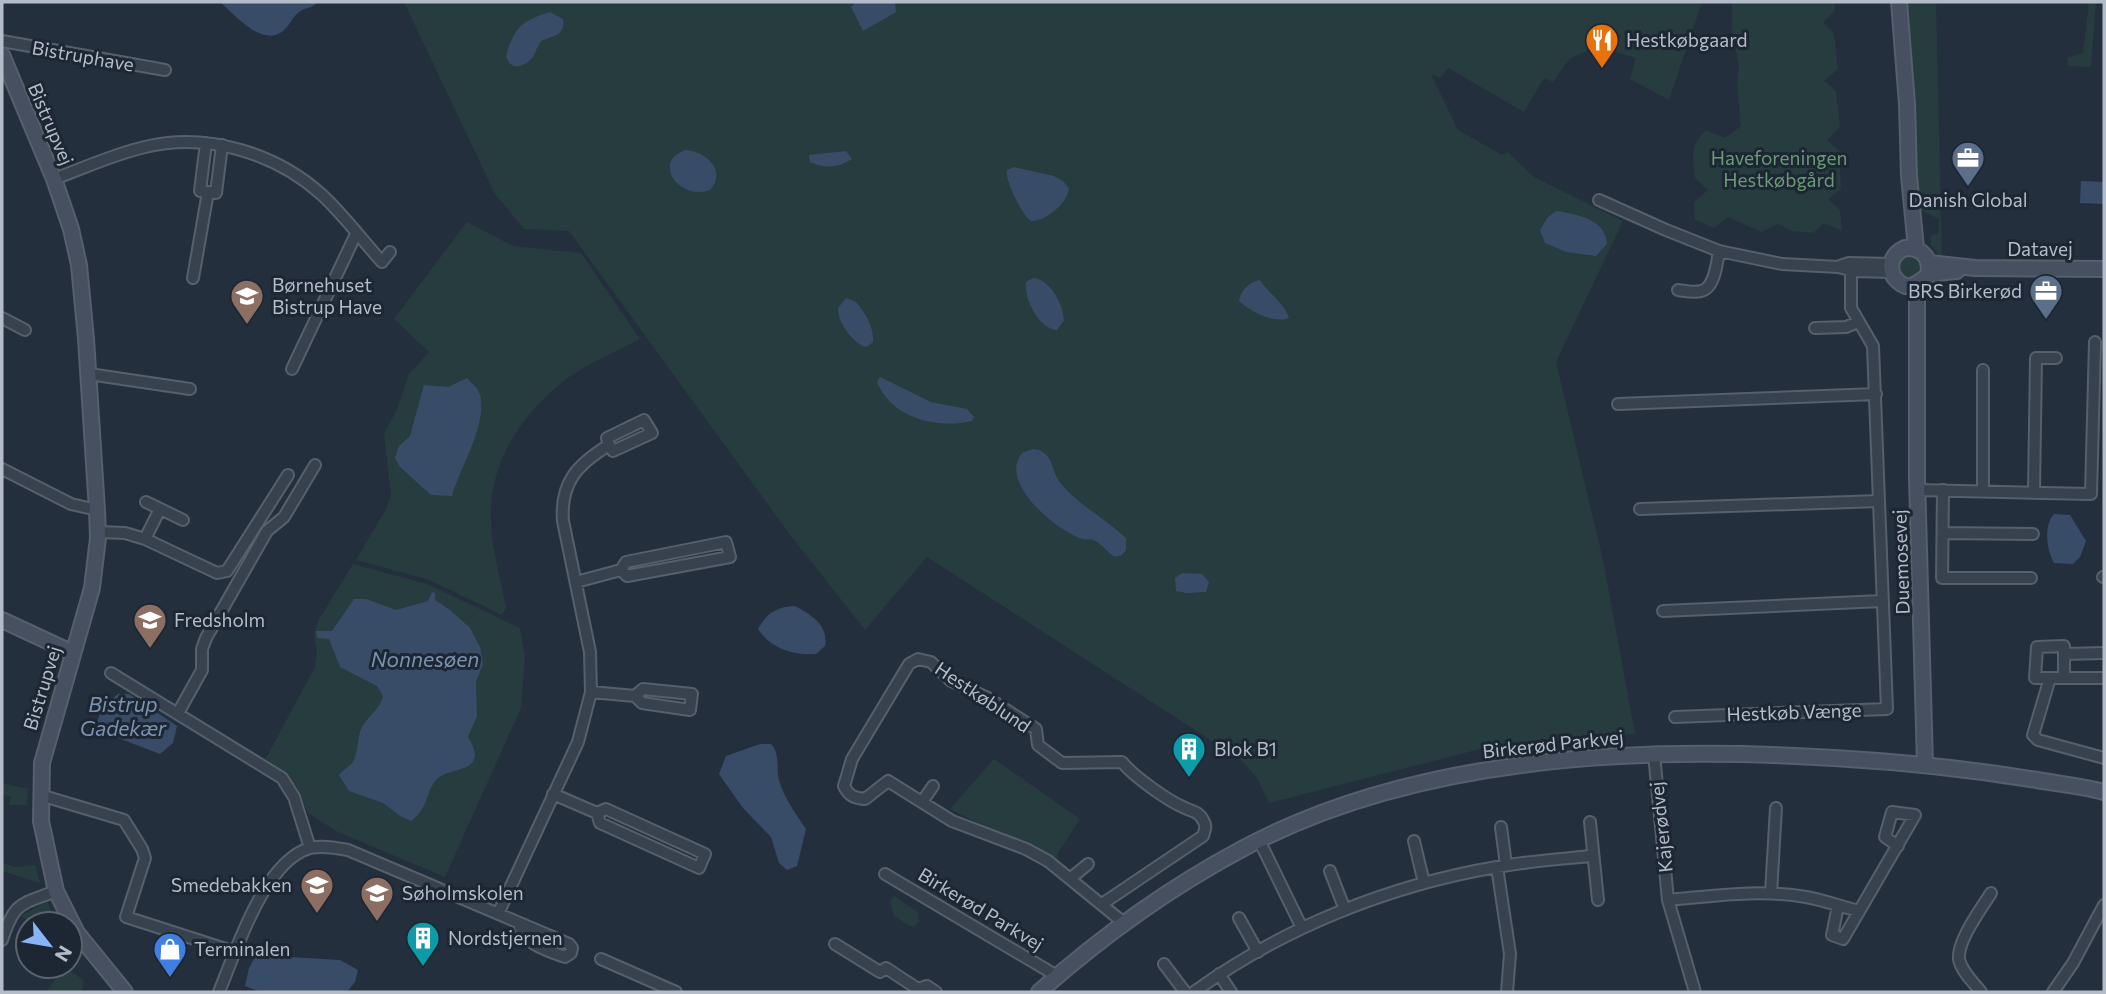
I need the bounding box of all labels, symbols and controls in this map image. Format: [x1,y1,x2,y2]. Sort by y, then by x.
restaurant icon: Hestkøbgaard [1583,21,1621,70]
place label: Hestkøbgaard [1626,28,1747,51]
street label: Bistruphave [30,35,136,76]
street label: Bistrupvej [24,79,79,168]
office icon: Danish Global [1949,139,1987,188]
park label: Haveforeningen Hestkøbgård [1711,146,1847,191]
place label: Danish Global [1909,188,2027,211]
street label: Datavej [2007,237,2073,260]
office icon: BRS Birkerød [2027,272,2065,321]
place label: Børnehuset Bistrup Have [272,273,382,318]
school or university icon: Børnehuset Bistrup Have [228,277,266,326]
place label: BRS Birkerød [1908,279,2022,302]
street label: Duemosevej [1887,509,1914,615]
school or university icon: Fredsholm [131,601,169,650]
place label: Fredsholm [174,608,265,631]
street label: Bistrupvej [18,643,65,733]
water label: Nonnesøen [371,646,479,671]
street label: Hestkøblund [931,656,1035,737]
water label: Bistrup Gadekær [80,691,167,740]
street label: Hestkøb Vænge [1726,698,1862,725]
street label: Birkerød Parkvej [1481,725,1625,762]
building icon: Blok B1 [1170,730,1208,779]
place label: Blok B1 [1214,737,1277,760]
street label: Kajerødvej [1644,780,1677,874]
street label: Birkerød Parkvej [915,862,1048,955]
school or university icon: Smedebakken [298,866,336,915]
place label: Smedebakken [171,873,292,896]
school or university icon: Søholmskolen [358,874,396,923]
place label: Søholmskolen [402,881,524,904]
north arrow [14,910,84,980]
building icon: Nordstjernen [404,919,442,968]
place label: Nordstjernen [448,926,563,949]
shop icon: Terminalen [151,930,189,979]
place label: Terminalen [194,937,290,960]
text: N [50,942,78,966]

